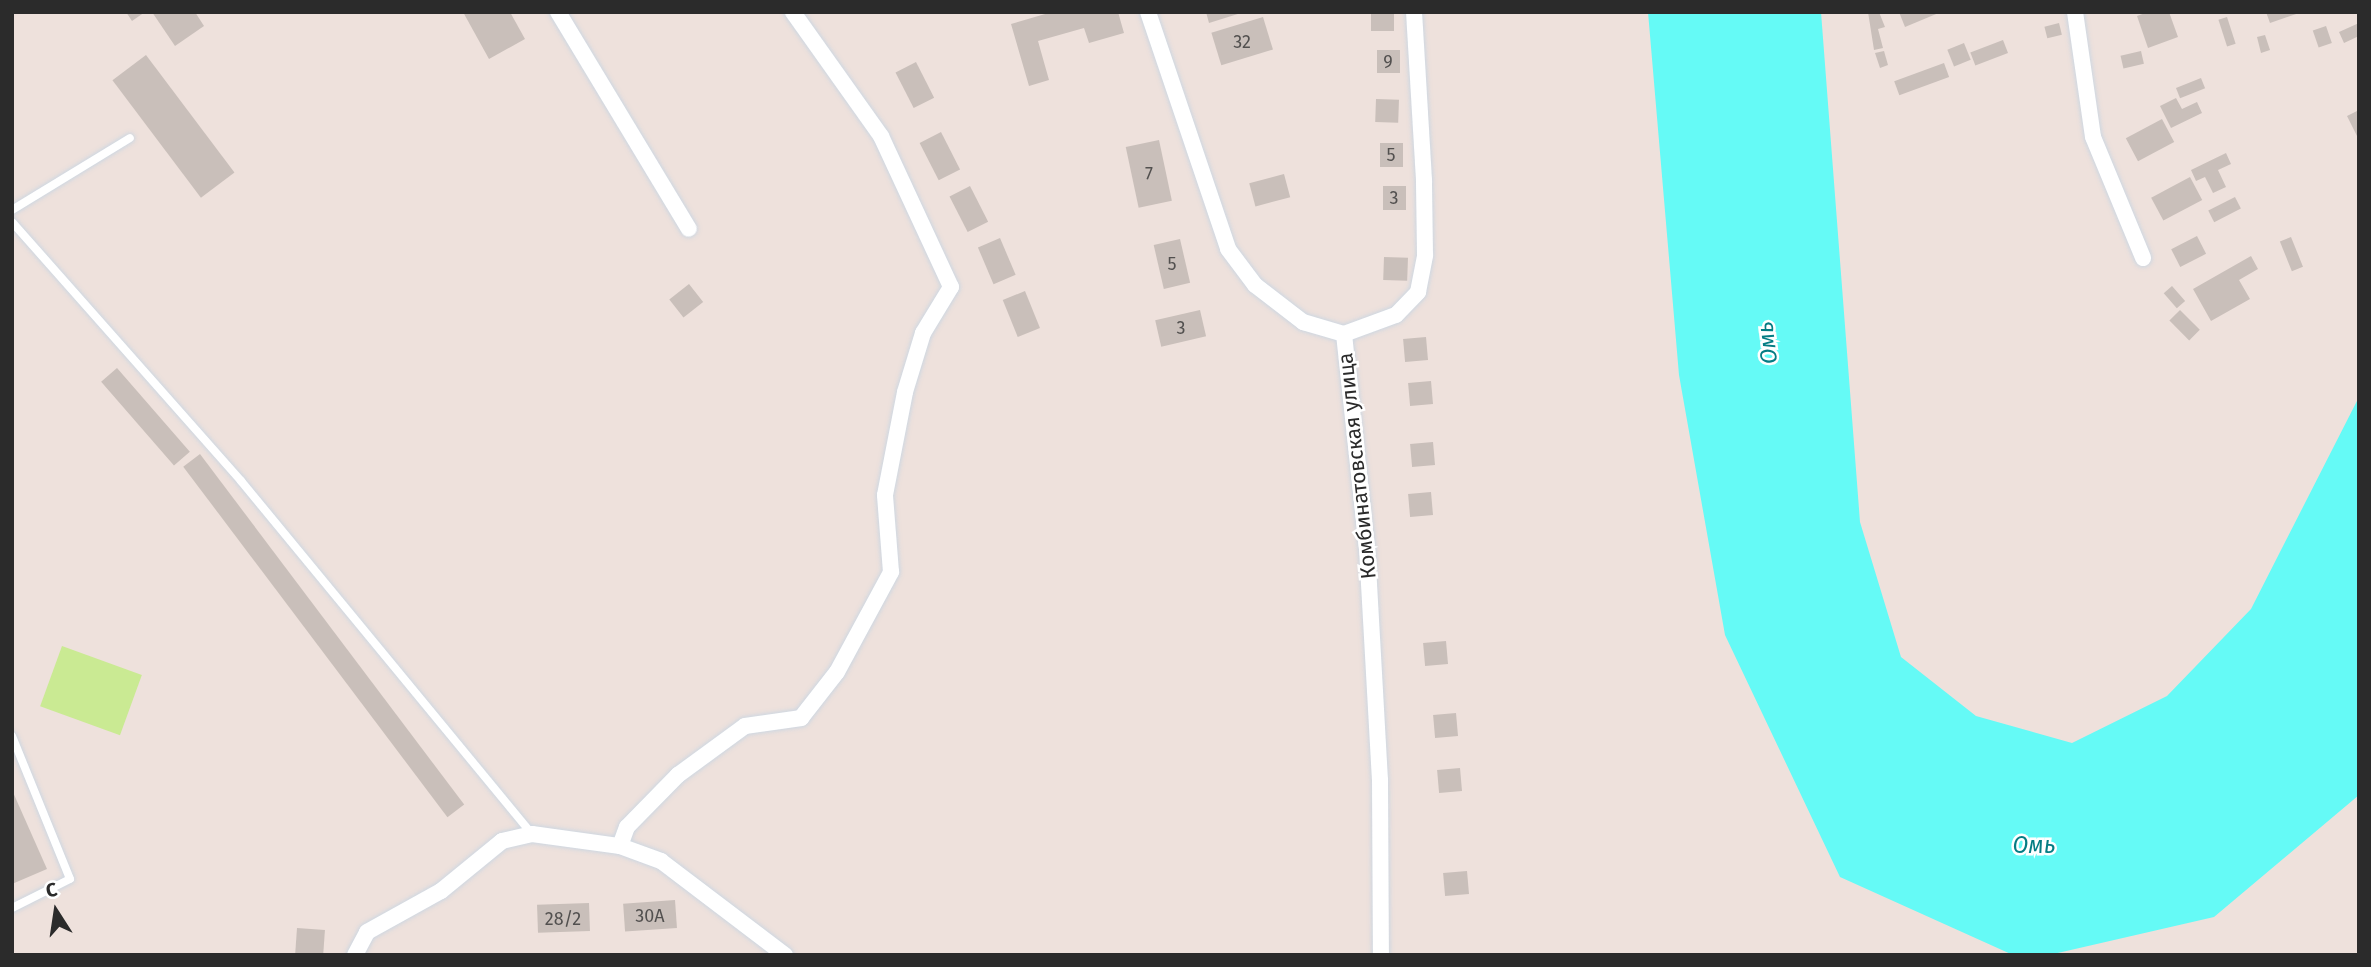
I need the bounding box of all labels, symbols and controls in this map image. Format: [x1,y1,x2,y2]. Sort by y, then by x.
house number: 32 [1233,31,1251,53]
house number: 9 [1383,51,1393,73]
house number: 5 [1386,144,1396,166]
house number: 7 [1145,163,1153,185]
house number: 3 [1390,187,1398,209]
house number: 5 [1167,253,1177,275]
house number: 3 [1177,317,1185,339]
water label: Омь [1751,320,1783,366]
street label: Комбинатовская улица [1333,352,1381,580]
water label: Омь [2013,831,2055,859]
north arrow [21,876,91,946]
text: С [44,878,59,902]
house number: 30А [635,905,665,927]
house number: 28/2 [545,908,581,930]

